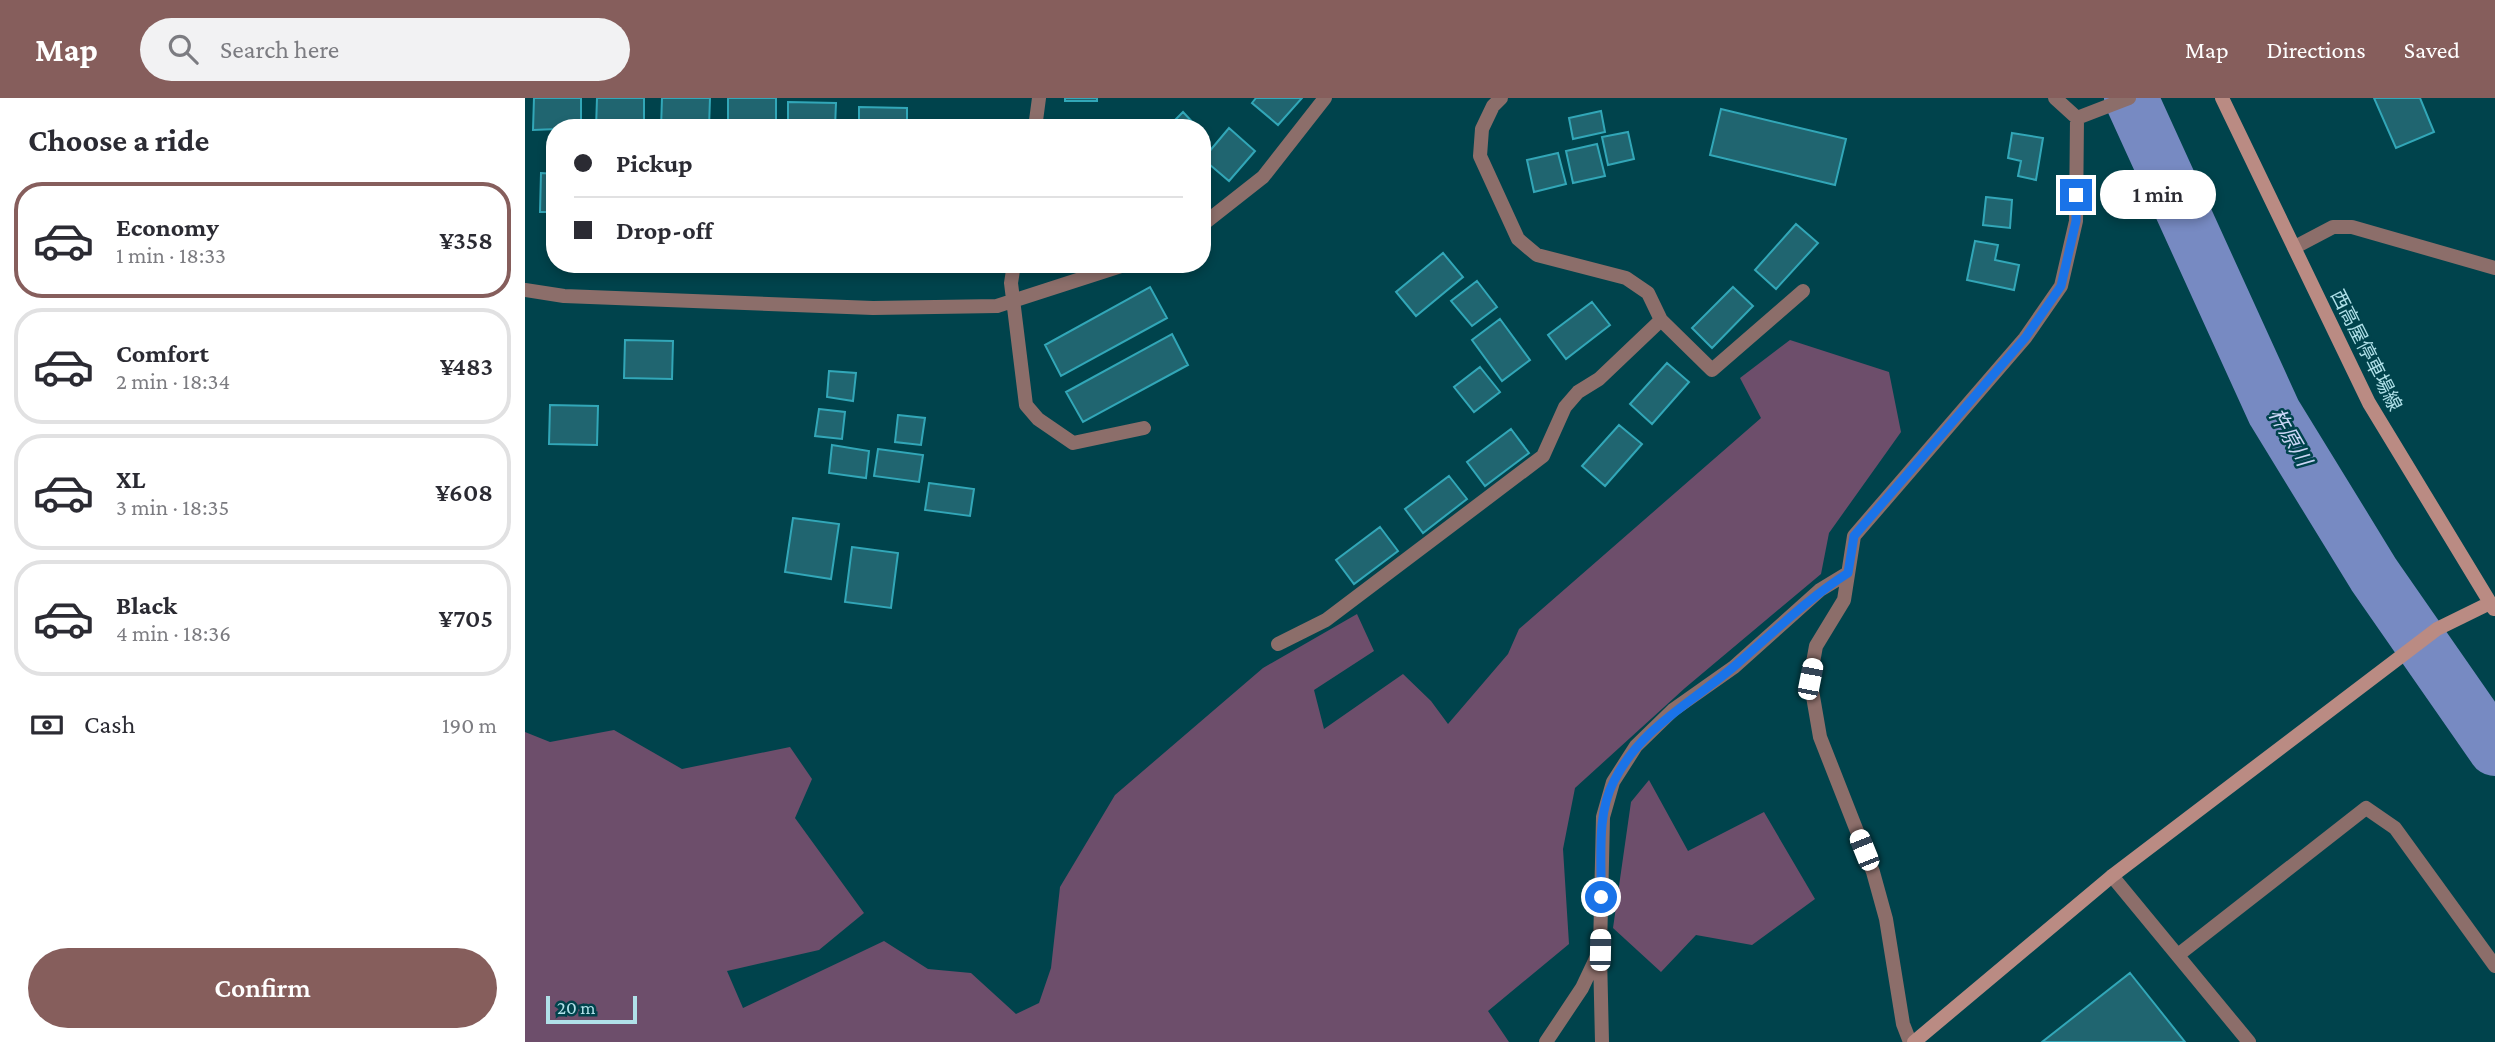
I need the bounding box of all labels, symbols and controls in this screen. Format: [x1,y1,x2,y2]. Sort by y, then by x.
search box [140,18,630,81]
icon: search [164,30,202,68]
text: Map [35,31,98,68]
text: Search here [220,35,339,64]
text: Map [2185,36,2229,63]
text: Directions [2267,36,2366,63]
text: Saved [2404,36,2460,63]
text: Choose a ride [28,122,209,158]
text: Pickup [616,149,693,178]
callout: 1 min [2101,170,2216,220]
route end [2060,179,2092,211]
text: 1 min [2132,181,2184,207]
icon: car [32,209,95,272]
text: Economy [116,213,219,242]
text: Drop-off [616,216,713,245]
text: ¥358 [440,226,493,255]
text: 1 min · 18:33 [116,242,226,268]
street label: 西高屋停車場線 [2327,286,2406,414]
icon: car [32,335,95,398]
text: Comfort [116,339,209,368]
text: ¥483 [440,352,493,381]
text: 2 min · 18:34 [116,368,230,394]
water label: 杵原川 [2264,404,2317,472]
icon: car [32,461,95,524]
text: XL [116,465,145,494]
text: ¥608 [435,478,493,507]
text: 3 min · 18:35 [116,494,229,520]
icon: car [32,587,95,650]
text: Black [116,591,177,620]
text: ¥705 [439,604,493,633]
text: 4 min · 18:36 [116,620,231,646]
car [1796,656,1825,702]
icon: cash [28,706,66,744]
text: Cash [84,710,135,739]
text: 190 m [442,712,497,738]
car [1847,827,1882,873]
route start [1585,881,1617,913]
car [1590,929,1611,971]
button: Confirm [28,948,497,1028]
scale bar [546,993,637,1025]
text: 20 m [557,997,596,1018]

